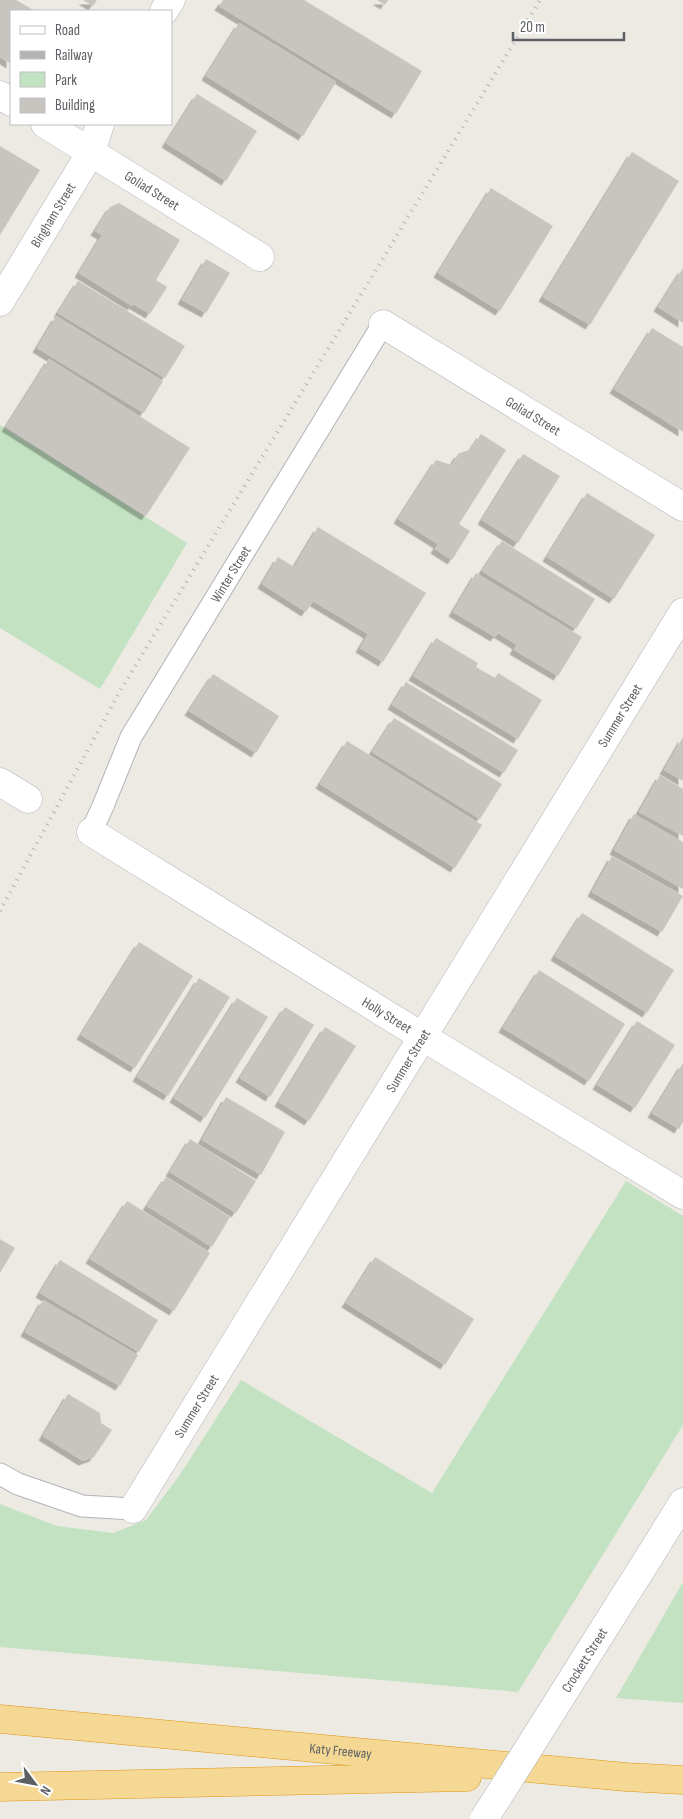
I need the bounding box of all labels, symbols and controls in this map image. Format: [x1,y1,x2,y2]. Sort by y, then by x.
legend [10,10,172,125]
scale bar [513,10,624,42]
text: 20 m [520,18,545,37]
text: Road [55,21,80,40]
text: Railway [55,46,93,65]
text: Park [55,71,77,90]
text: Building [55,96,95,115]
street label: Goliad Street [121,167,182,214]
street label: Bingham Street [27,180,79,251]
street label: Goliad Street [502,393,564,439]
street label: Winter Street [207,543,255,606]
street label: Summer Street [594,681,646,750]
street label: Holly Street [359,993,415,1037]
street label: Summer Street [382,1026,434,1096]
street label: Summer Street [171,1371,223,1441]
street label: Crockett Street [558,1625,611,1696]
street label: Katy Freeway [309,1740,373,1762]
north arrow [10,1759,60,1809]
text: N [36,1783,55,1798]

